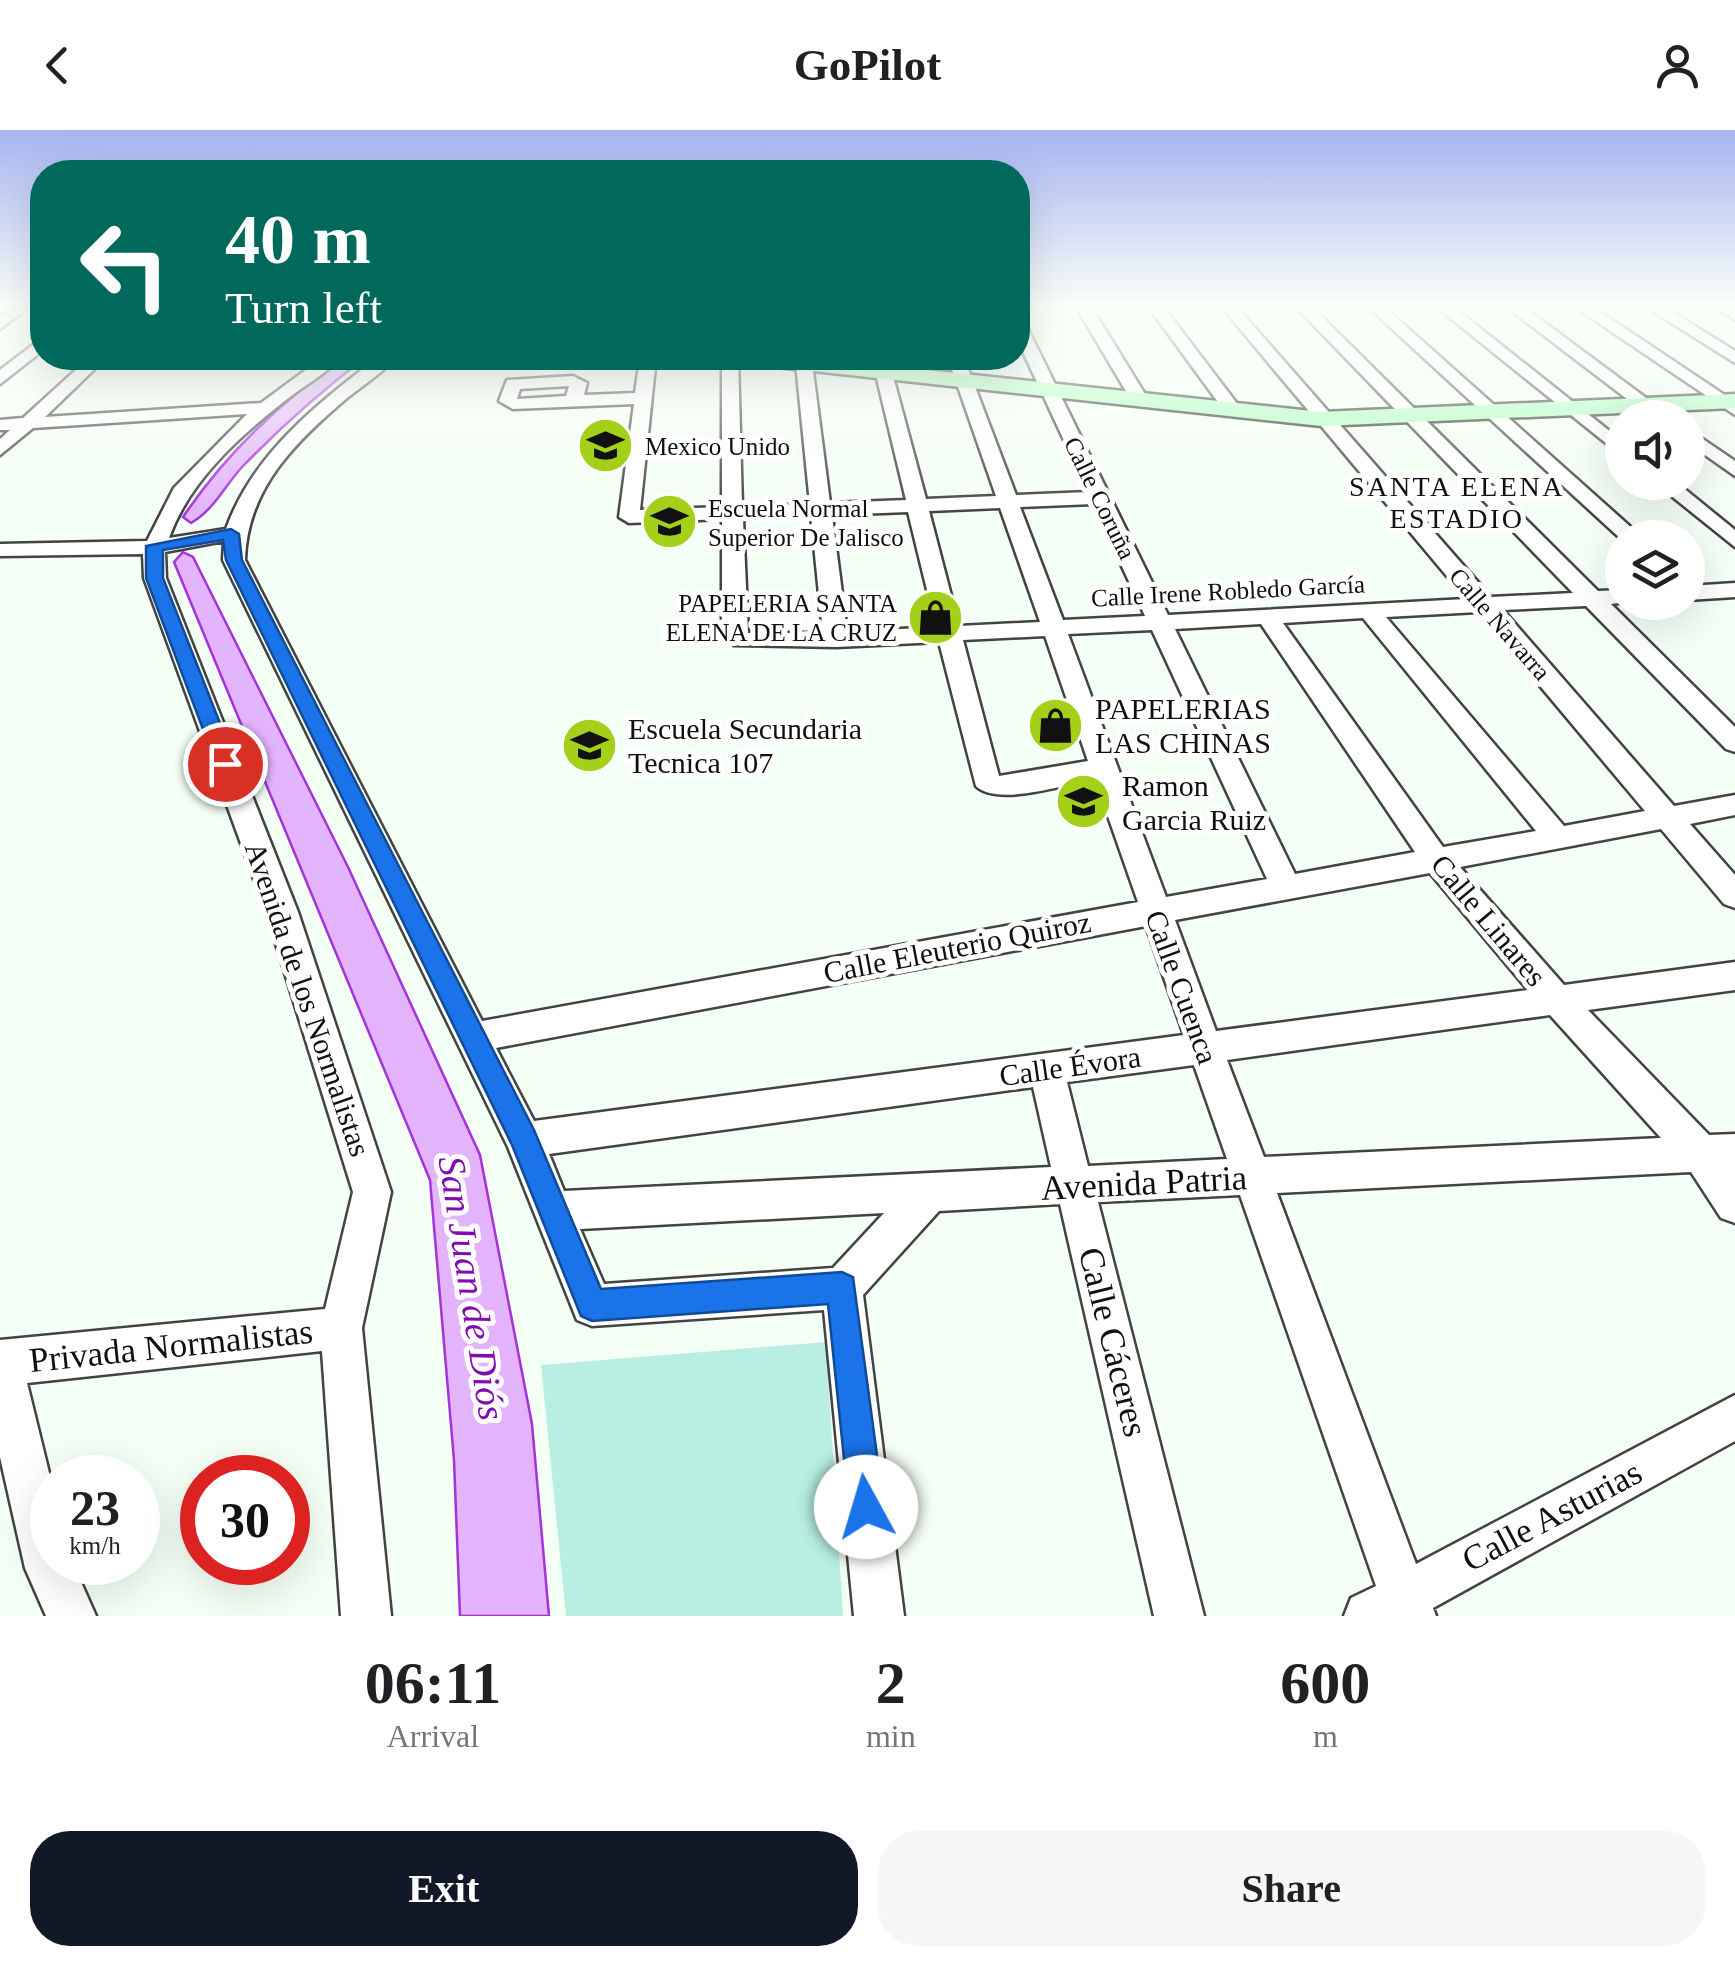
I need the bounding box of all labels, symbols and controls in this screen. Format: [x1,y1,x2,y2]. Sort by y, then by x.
icon: back [30,38,85,93]
icon: person [1650,38,1705,93]
text: GoPilot [794,40,941,90]
icon: left [60,200,190,330]
text: 40 m [225,201,371,278]
text: Turn left [225,283,382,333]
map controls [1605,400,1705,620]
button: sound [1605,400,1705,500]
school or university icon: Mexico Unido [576,416,636,476]
street label: Calle Coruña [1059,432,1141,564]
place label: Mexico Unido [645,433,790,460]
district label: SANTA ELENA ESTADIO [1349,471,1565,534]
school or university icon: Escuela Normal Superior De Jalisco [639,492,699,552]
place label: Escuela Normal Superior De Jalisco [708,495,904,551]
button: layers [1605,520,1705,620]
street label: Calle Navarra [1444,562,1556,686]
street label: Calle Irene Robledo García [1090,570,1366,612]
shop icon: PAPELERIA SANTA ELENA DE LA CRUZ [906,587,966,647]
place label: PAPELERIA SANTA ELENA DE LA CRUZ [666,590,897,646]
place label: PAPELERIAS LAS CHINAS [1095,692,1271,759]
shop icon: PAPELERIAS LAS CHINAS [1026,695,1086,755]
place label: Escuela Secundaria Tecnica 107 [628,712,862,779]
school or university icon: Escuela Secundaria Tecnica 107 [559,715,619,775]
pin [183,722,268,807]
icon: arrive [198,737,253,792]
place label: Ramon Garcia Ruiz [1122,769,1266,836]
school or university icon: Ramon Garcia Ruiz [1053,772,1113,832]
street label: Avenida de los Normalistas [239,838,377,1160]
street label: Calle Linares [1425,848,1553,992]
street label: Calle Eleuterio Quiroz [821,905,1093,989]
street label: Calle Cuenca [1139,906,1225,1068]
street label: Calle Évora [997,1040,1143,1092]
water label: San Juan de Diós [430,1153,514,1423]
street label: Avenida Patria [1040,1158,1249,1208]
street label: Calle Cáceres [1071,1243,1155,1441]
street label: Privada Normalistas [27,1312,315,1380]
street label: Calle Asturias [1456,1452,1648,1580]
speed limit sign: 30 [180,1455,310,1585]
position arrow [814,1455,918,1559]
text: 23 [70,1480,120,1536]
text: km/h [69,1532,121,1559]
text: 06:11 [365,1650,501,1716]
text: 2 [876,1650,906,1716]
text: 600 [1280,1650,1370,1716]
text: Arrival [387,1718,479,1754]
text: min [866,1718,916,1754]
text: m [1313,1718,1338,1754]
button: Exit [30,1831,858,1946]
button: Share [878,1831,1705,1946]

